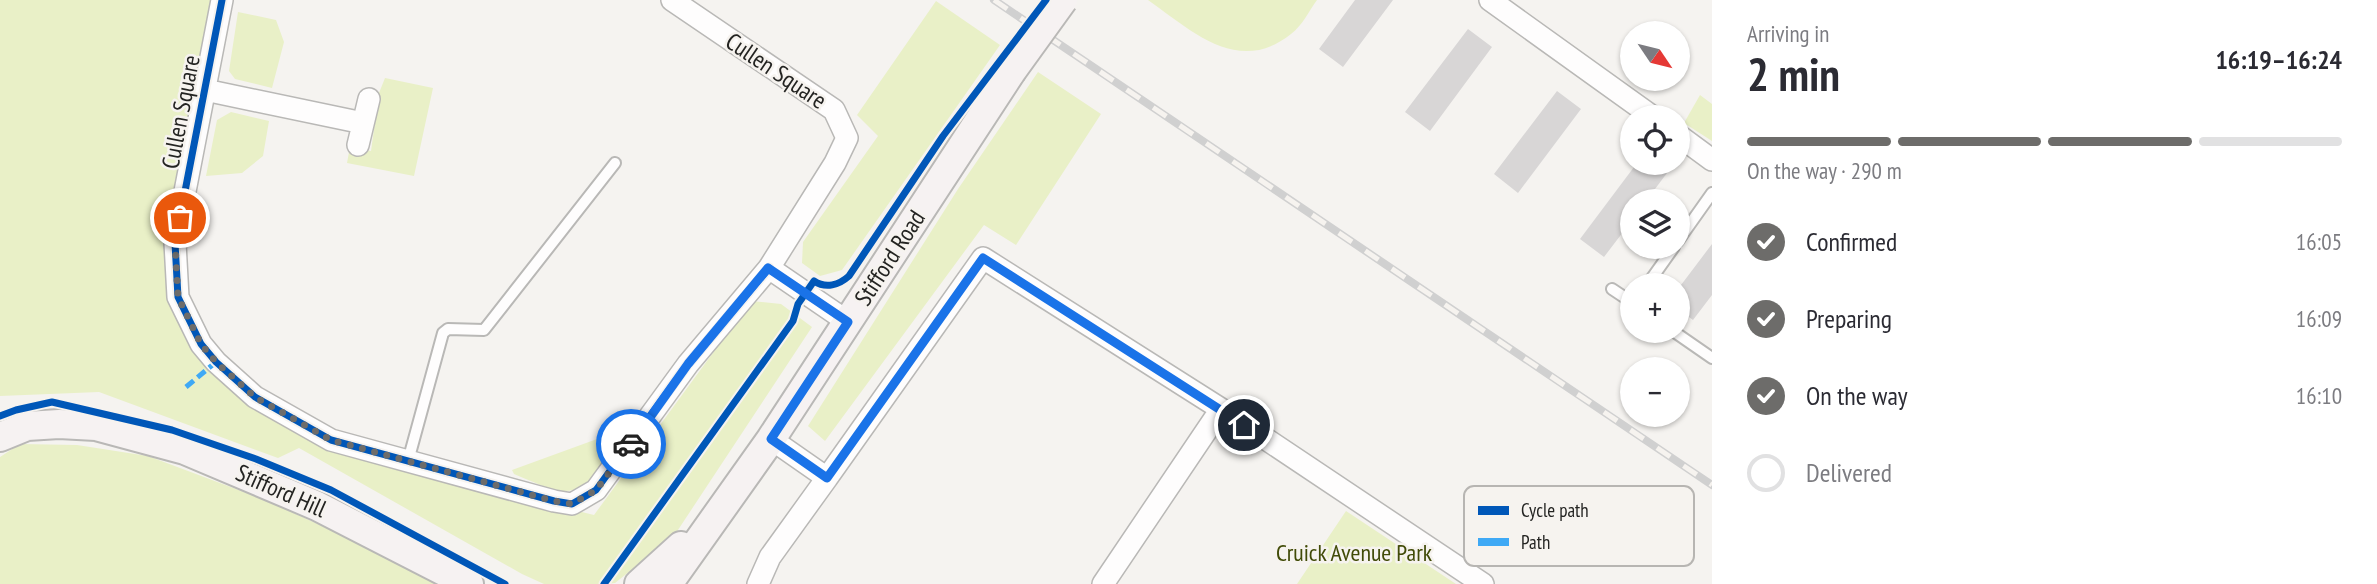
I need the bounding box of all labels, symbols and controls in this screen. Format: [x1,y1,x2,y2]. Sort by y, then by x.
text: Arriving in [1747,19,1829,48]
north arrow [1620,21,1690,91]
map controls [1620,21,1690,427]
street label: Cullen Square [720,26,833,116]
text: 16:19–16:24 [2215,43,2342,76]
text: 2 min [1747,44,1840,104]
street label: Cullen Square [154,53,207,171]
button: locate [1620,105,1690,175]
text: On the way · 290 m [1747,156,1902,185]
pin [150,188,210,248]
button: layers [1620,189,1690,259]
icon: bag [161,199,199,237]
street label: Stifford Road [847,204,932,311]
icon: check [1747,223,1785,261]
text: Confirmed [1806,225,1897,258]
text: 16:05 [2296,227,2342,256]
button: + [1620,273,1690,343]
icon: check [1747,300,1785,338]
text: Preparing [1806,302,1892,335]
text: 16:09 [2296,304,2342,333]
button: − [1620,357,1690,427]
icon: check [1747,377,1785,415]
text: On the way [1806,379,1908,412]
text: 16:10 [2296,381,2342,410]
pin [1214,395,1274,455]
icon: home [1225,406,1263,444]
courier [596,409,666,479]
icon: car [612,425,650,463]
text: Delivered [1806,456,1892,489]
street label: Stifford Hill [231,457,332,524]
legend [1464,486,1694,566]
text: Cycle path [1521,498,1589,522]
text: Path [1521,530,1550,554]
park label: Cruick Avenue Park [1276,537,1433,568]

